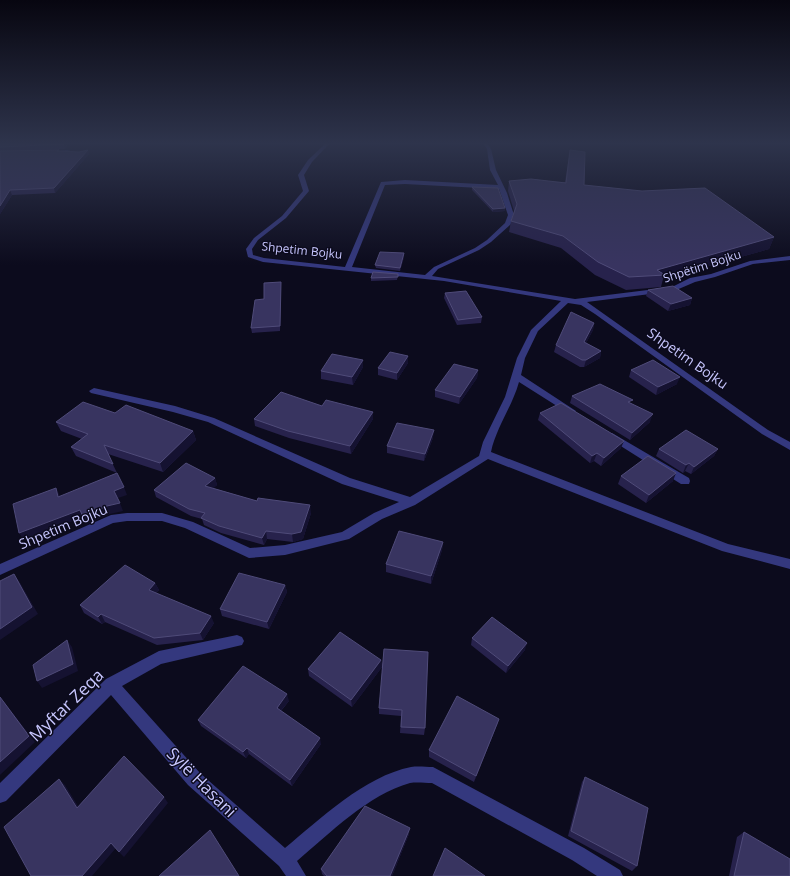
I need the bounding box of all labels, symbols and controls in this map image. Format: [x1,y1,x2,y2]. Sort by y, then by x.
street label: Shpetim Bojku [261,237,343,263]
street label: Shpëtim Bojku [661,245,743,287]
street label: Shpetim Bojku [644,323,732,393]
street label: Shpetim Bojku [16,499,110,553]
street label: Myftar Zeqa [24,664,108,746]
street label: Sylë Hasani [162,742,242,822]

